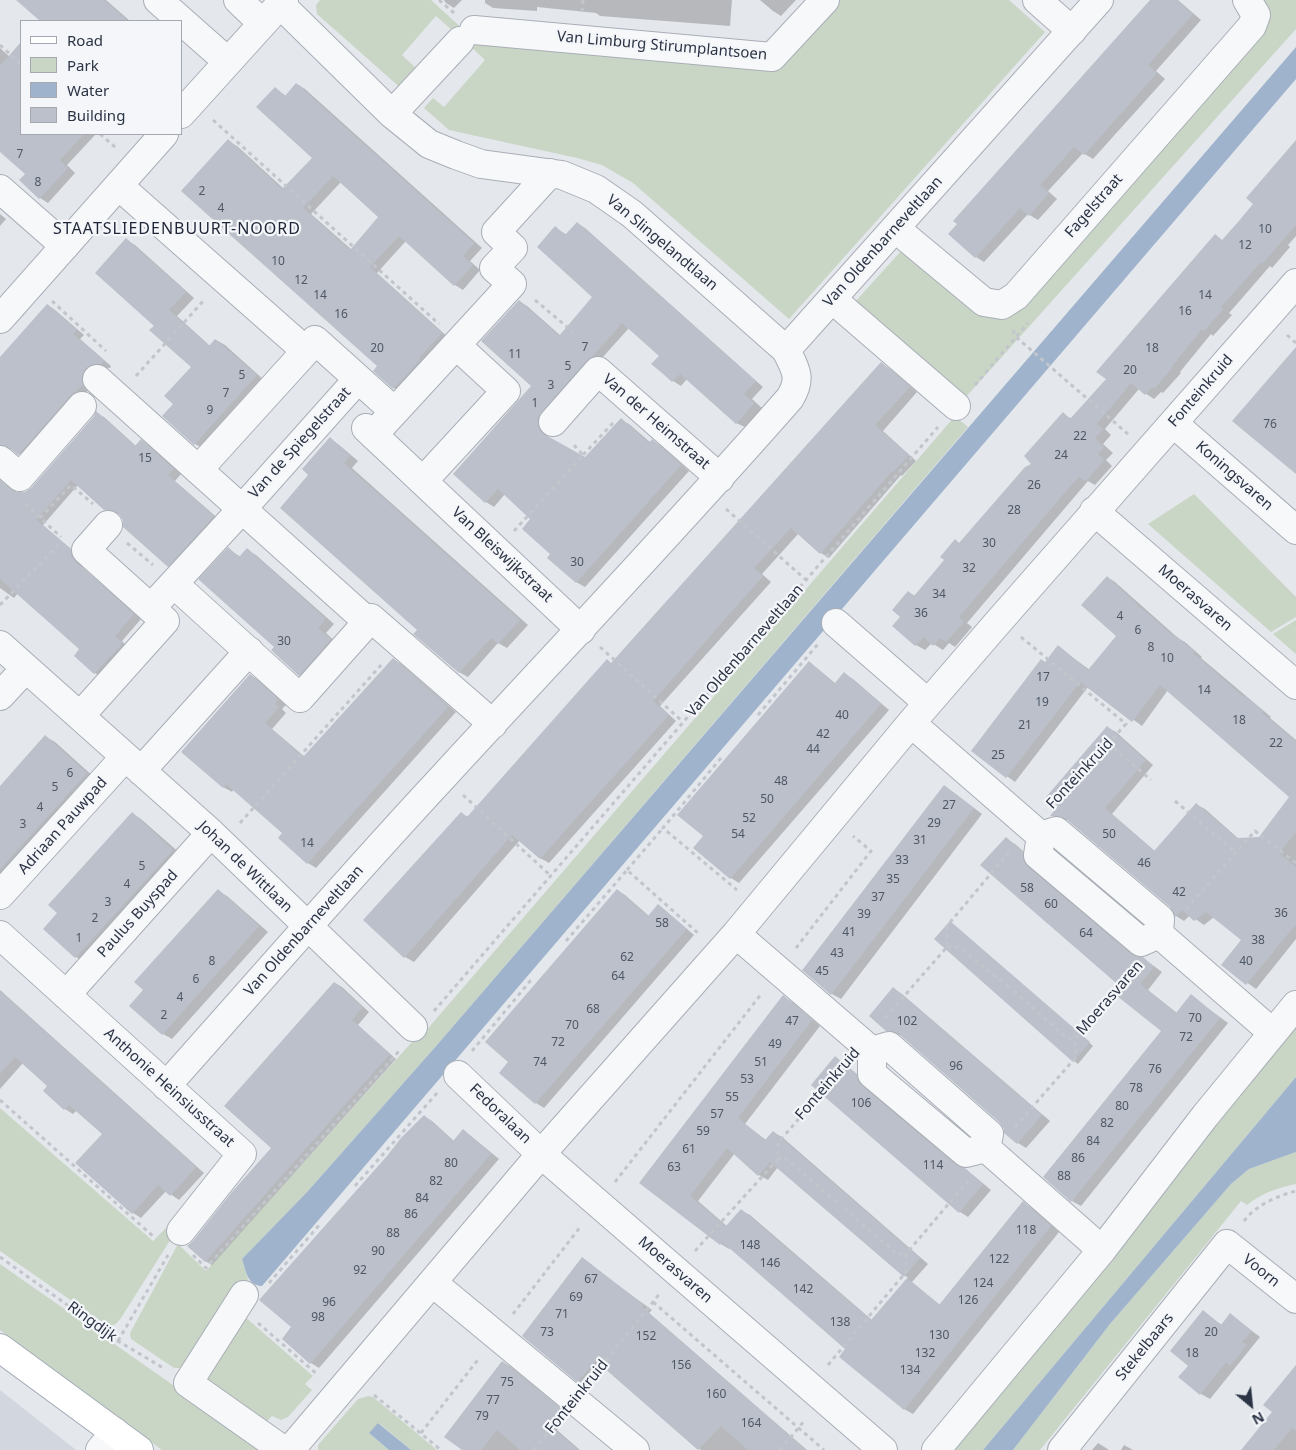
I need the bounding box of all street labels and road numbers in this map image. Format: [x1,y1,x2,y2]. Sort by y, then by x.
street label: Van Limburg Stirumplantsoen [556,28,768,64]
street label: Fagelstraat [1061,170,1127,242]
street label: Van Oldenbarneveltlaan [820,173,946,311]
street label: Van Slingelandtlaan [603,191,721,295]
street label: Fonteinkruid [1165,351,1237,431]
street label: Van der Heimstraat [599,371,713,473]
street label: Van de Spiegelstraat [245,383,355,503]
street label: Koningsvaren [1192,437,1276,515]
street label: Van Bleiswijkstraat [448,504,556,606]
street label: Moerasvaren [1154,561,1236,635]
street label: Van Oldenbarneveltlaan [683,581,807,721]
street label: Fonteinkruid [1043,735,1117,813]
street label: Adriaan Pauwpad [15,774,111,878]
street label: Johan de Wittlaan [194,817,296,917]
street label: Van Oldenbarneveltlaan [241,862,367,1000]
street label: Paulus Buyspad [94,866,182,962]
street label: Moerasvaren [1073,957,1147,1039]
street label: Anthonie Heinsiusstraat [100,1025,238,1151]
street label: Fonteinkruid [792,1044,864,1124]
street label: Fedoralaan [465,1080,535,1148]
street label: Moerasvaren [634,1233,716,1307]
street label: Voorn [1239,1251,1283,1291]
street label: Ringdijk [64,1298,120,1346]
street label: Stekelbaars [1112,1310,1178,1384]
street label: Fonteinkruid [542,1356,612,1438]

